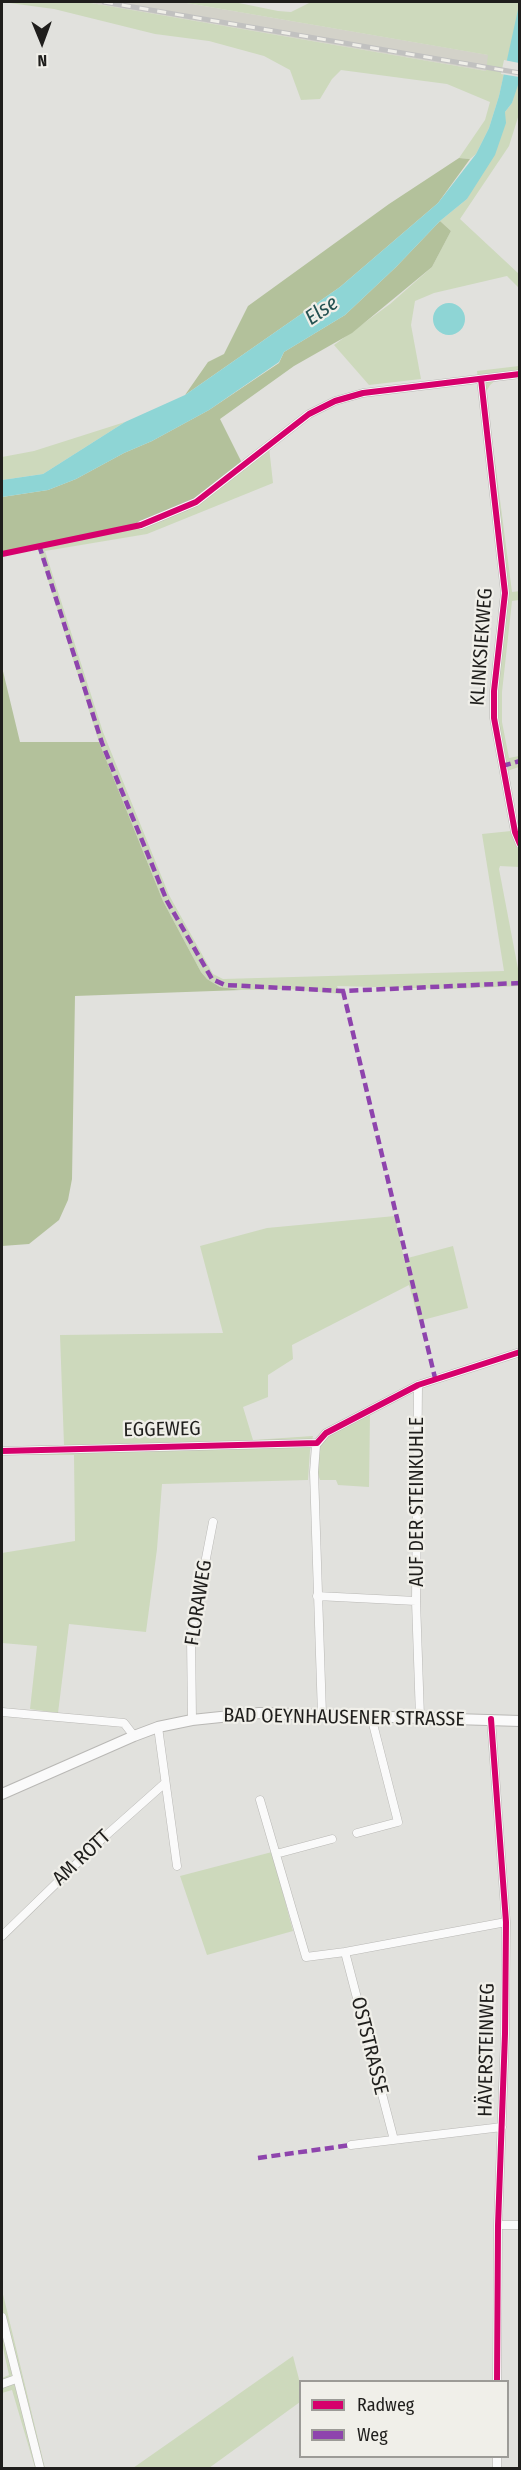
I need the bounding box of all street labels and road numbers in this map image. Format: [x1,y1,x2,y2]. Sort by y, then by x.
street label: KLINKSIEKWEG [466,587,498,707]
street label: EGGEWEG [123,1417,201,1443]
street label: AUF DER STEINKUHLE [405,1417,429,1587]
street label: FLORAWEG [180,1559,218,1647]
street label: BAD OEYNHAUSENER STRASSE [223,1704,465,1732]
street label: AM ROTT [48,1825,116,1891]
street label: HÄVERSTEINWEG [474,1983,500,2117]
street label: OSTSTRASSE [345,1995,393,2097]

